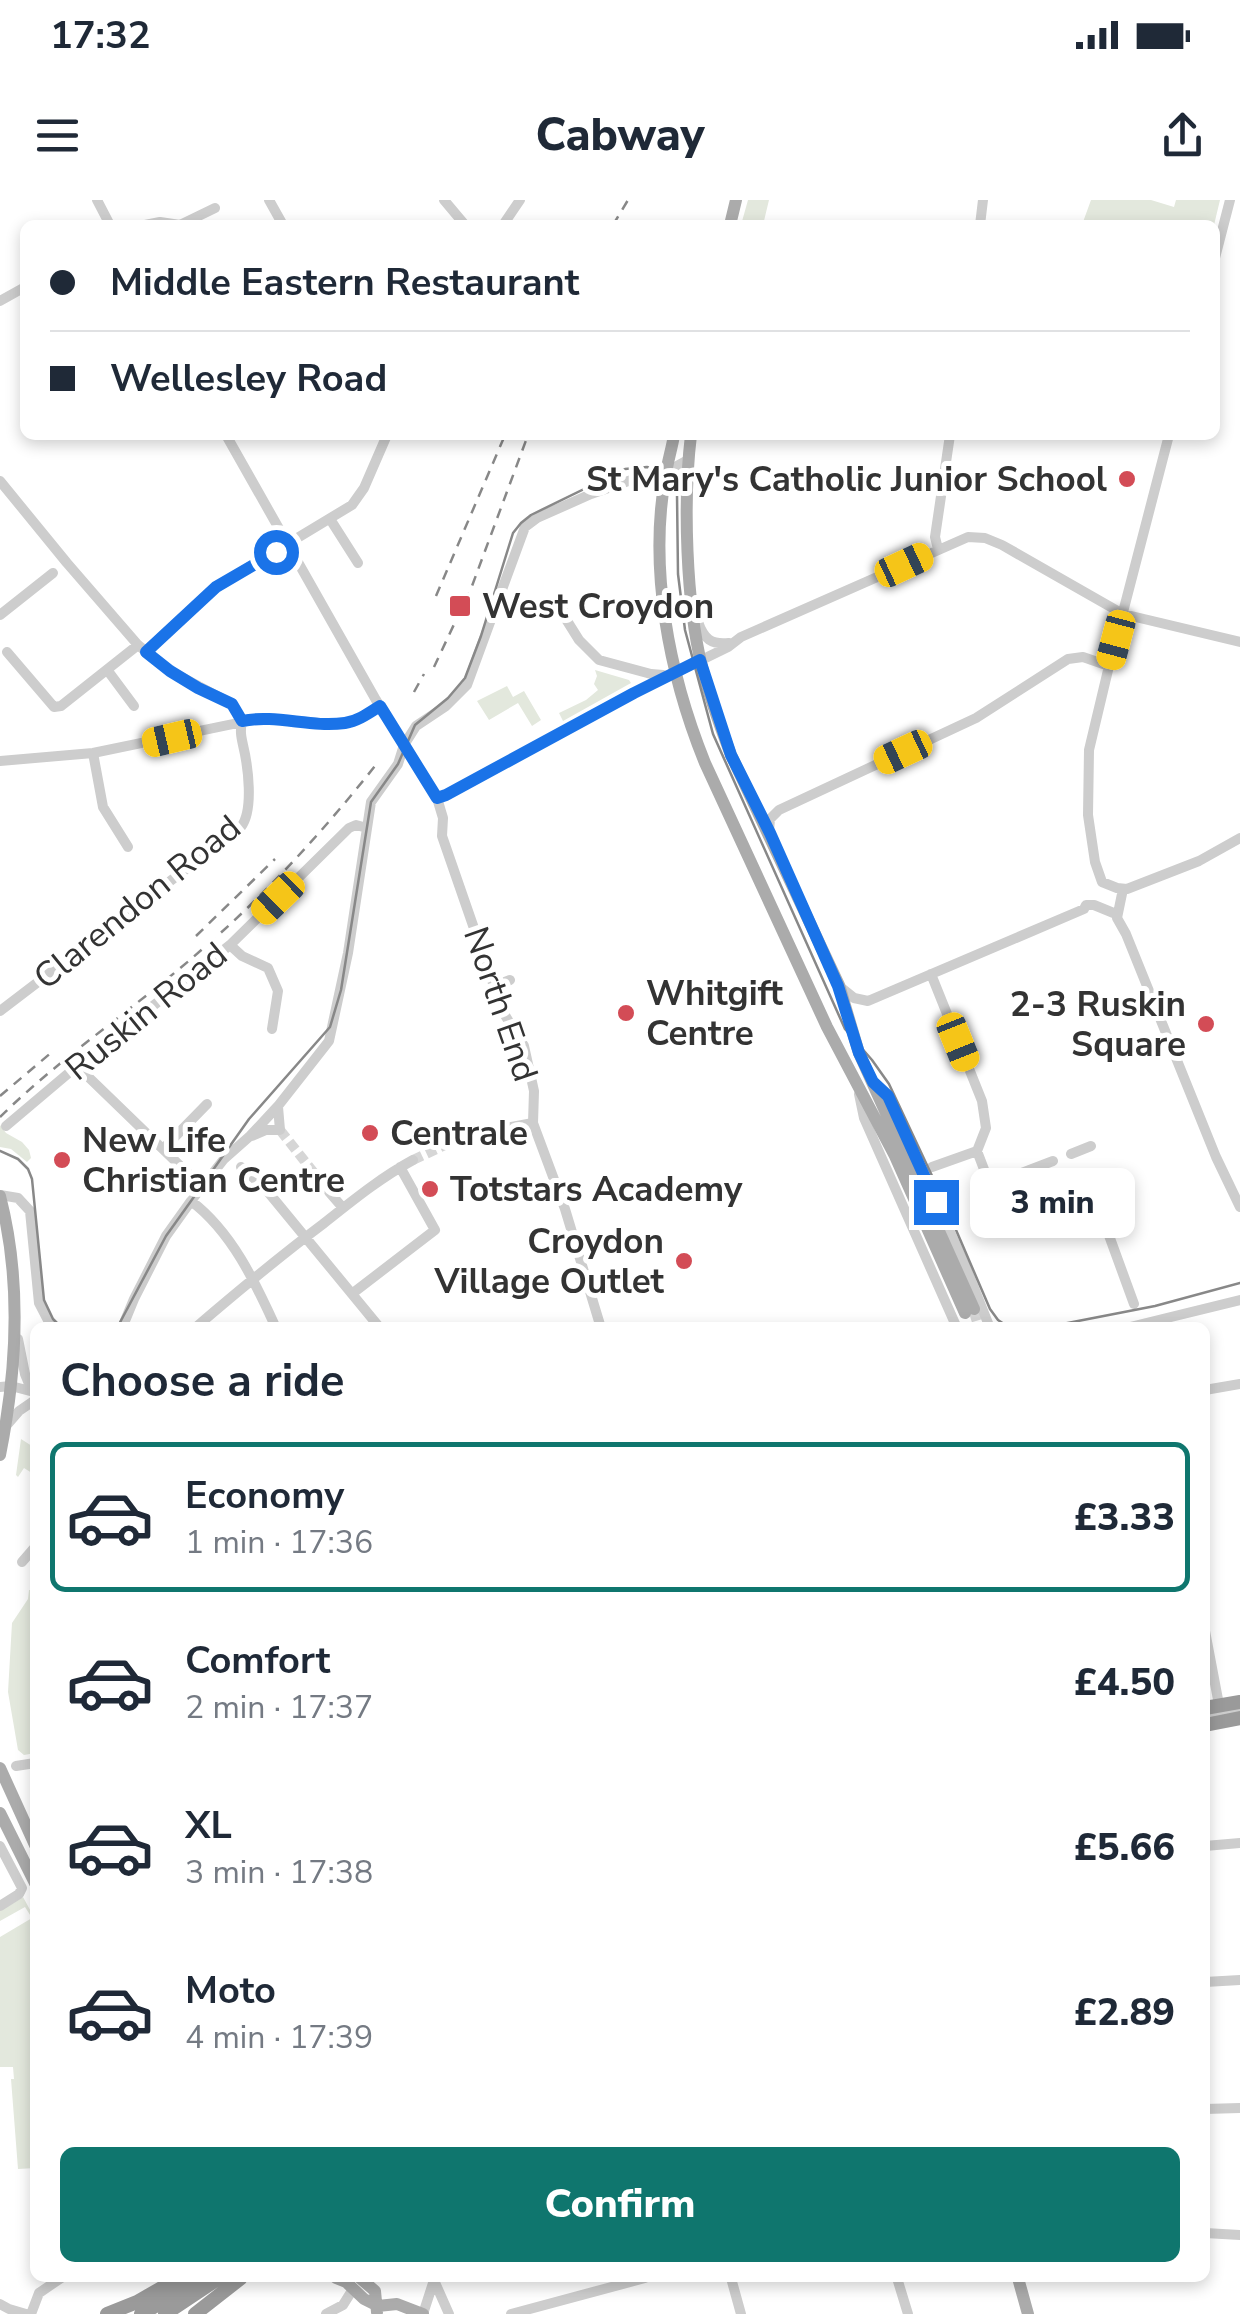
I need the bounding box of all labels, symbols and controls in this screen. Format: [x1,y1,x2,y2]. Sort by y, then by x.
text: 17:32 [50,10,151,61]
text: Cabway [535,105,705,166]
icon: menu [30,108,85,163]
icon: share [1155,108,1210,163]
text: Middle Eastern Restaurant [110,257,579,308]
text: Wellesley Road [110,353,387,404]
place label: St Mary's Catholic Junior School [586,456,1107,503]
marker: St Mary's Catholic Junior School [1116,468,1138,490]
route start [254,530,299,575]
car [870,539,938,591]
place label: West Croydon [482,583,714,630]
marker: West Croydon [447,593,473,619]
car [1094,607,1138,673]
car [139,717,205,759]
car [869,726,937,778]
street label: Clarendon Road [24,804,251,1000]
car [246,866,310,930]
street label: North End [452,921,549,1088]
street label: Ruskin Road [55,932,237,1091]
place label: Whitgift Centre [646,970,783,1057]
place label: 2-3 Ruskin Square [1010,981,1186,1068]
marker: Whitgift Centre [615,1002,637,1024]
car [933,1009,983,1075]
marker: 2-3 Ruskin Square [1195,1013,1217,1035]
place label: Centrale [390,1110,528,1157]
place label: New Life Christian Centre [82,1117,345,1204]
marker: Centrale [359,1122,381,1144]
marker: New Life Christian Centre [51,1149,73,1171]
place label: Totstars Academy [450,1166,743,1213]
callout: 3 min [971,1167,1136,1237]
marker: Totstars Academy [419,1178,441,1200]
route end [914,1180,959,1225]
text: 3 min [1010,1181,1095,1224]
place label: Croydon Village Outlet [434,1218,665,1305]
marker: Croydon Village Outlet [673,1250,695,1272]
text: Choose a ride [60,1351,345,1412]
text: Economy [185,1470,344,1521]
icon: car [65,1472,155,1562]
text: £3.33 [1074,1492,1175,1543]
text: 1 min · 17:36 [185,1521,373,1564]
text: Comfort [185,1635,330,1686]
icon: car [65,1637,155,1727]
text: £4.50 [1074,1657,1175,1708]
text: 2 min · 17:37 [185,1686,373,1729]
text: XL [185,1800,232,1851]
icon: car [65,1802,155,1892]
text: £5.66 [1074,1822,1175,1873]
text: 3 min · 17:38 [185,1851,373,1894]
text: Moto [185,1965,276,2016]
icon: car [65,1967,155,2057]
text: £2.89 [1074,1987,1175,2038]
text: 4 min · 17:39 [185,2016,373,2059]
button: Confirm [60,2147,1180,2262]

